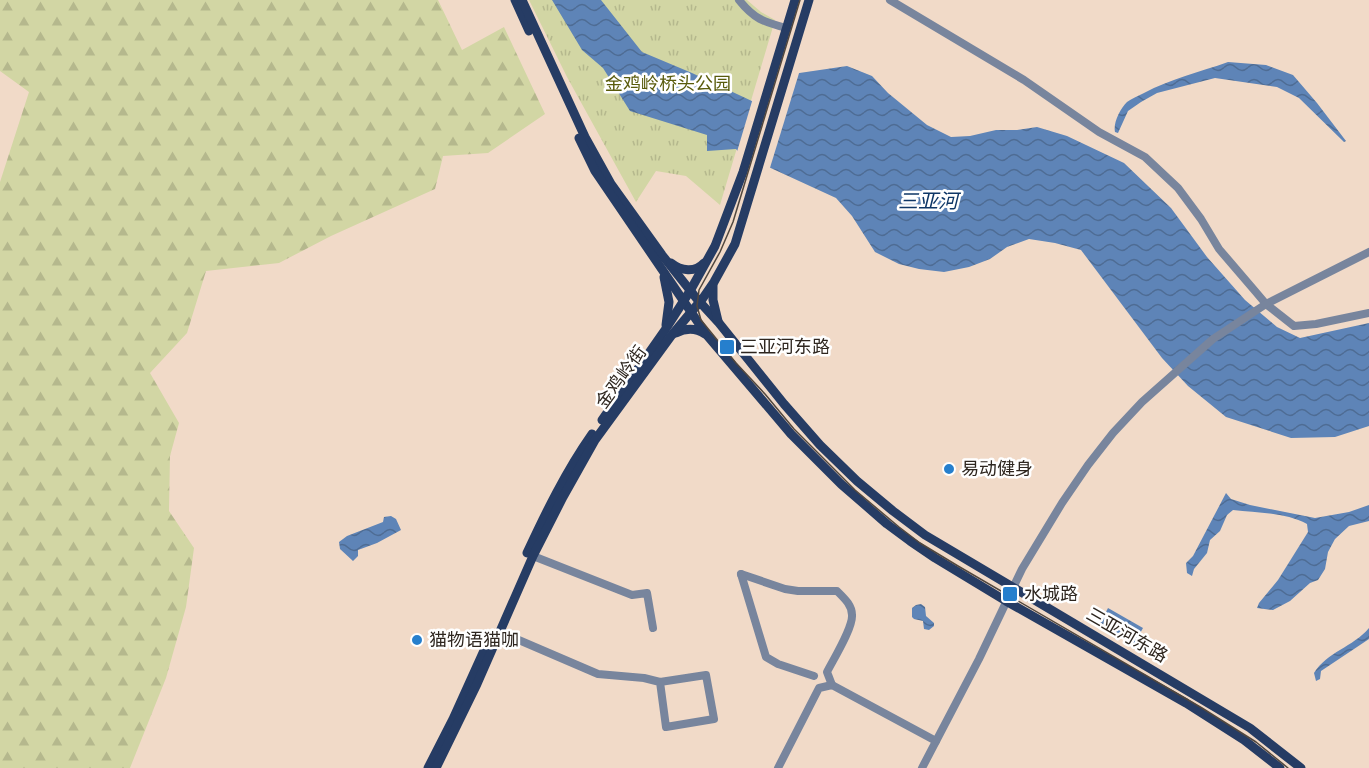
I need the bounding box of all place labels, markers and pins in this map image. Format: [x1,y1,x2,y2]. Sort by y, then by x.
place label: 三亚河东路 [740,336,830,357]
marker: 三亚河东路 [718,338,736,356]
place label: 易动健身 [961,458,1033,479]
marker: 易动健身 [942,462,956,476]
place label: 水城路 [1024,583,1078,604]
marker: 水城路 [1001,585,1019,603]
place label: 猫物语猫咖 [429,629,519,650]
marker: 猫物语猫咖 [410,633,424,647]

